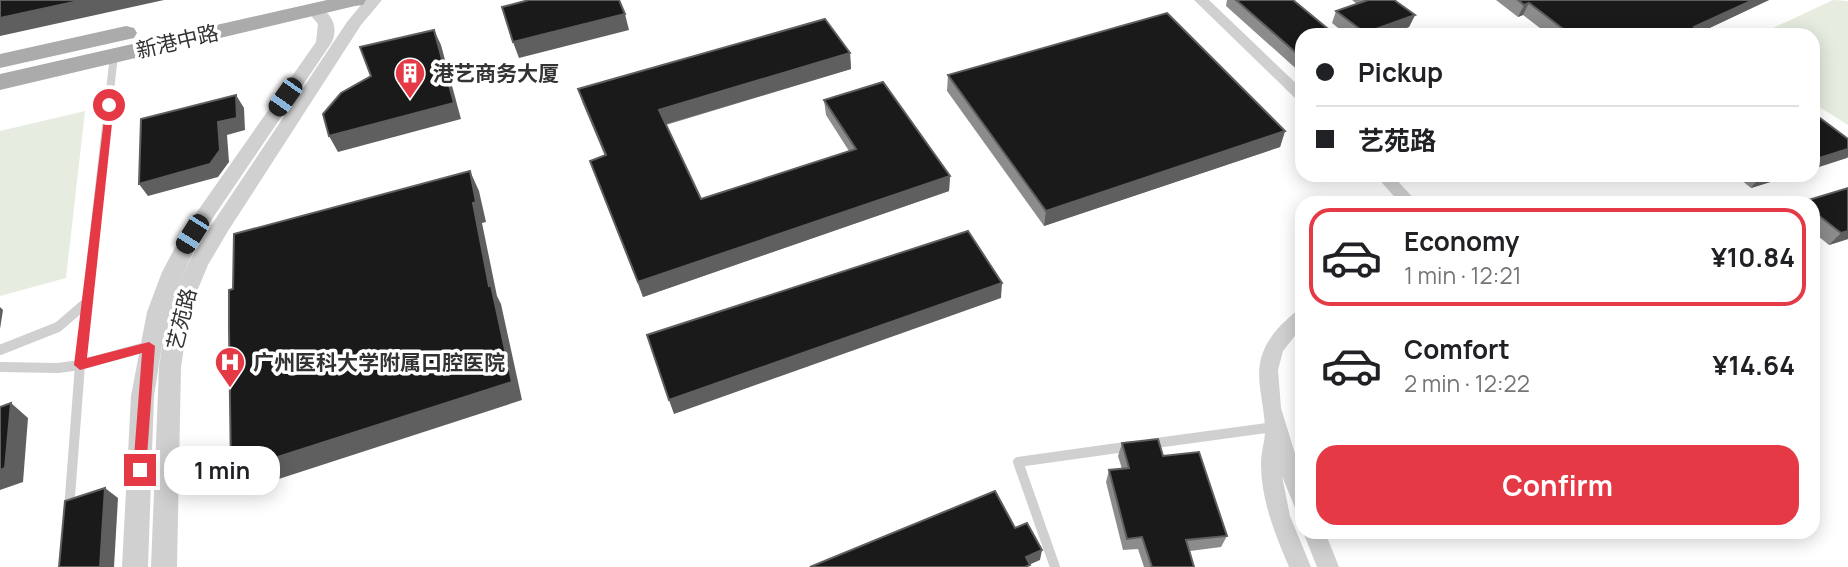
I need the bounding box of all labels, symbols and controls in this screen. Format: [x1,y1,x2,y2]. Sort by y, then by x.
street label: 新港中路 [133,18,221,64]
text: Pickup [1358,54,1443,90]
building icon: 港艺商务大厦 [393,56,427,100]
place label: 港艺商务大厦 [433,59,559,87]
car [265,74,306,120]
route start [93,89,125,121]
text: 艺苑路 [1358,122,1436,158]
car [172,211,213,257]
text: Economy [1404,223,1519,259]
icon: car [1320,226,1383,289]
text: ¥10.84 [1711,239,1795,275]
text: 1 min · 12:21 [1404,259,1522,291]
street label: 艺苑路 [160,285,202,353]
text: Comfort [1404,331,1510,367]
icon: car [1320,334,1383,397]
hospital icon: 广州医科大学附属口腔医院 [213,345,247,389]
text: ¥14.64 [1713,347,1795,383]
place label: 广州医科大学附属口腔医院 [253,348,505,376]
text: 2 min · 12:22 [1404,367,1530,399]
button: Confirm [1316,445,1799,525]
callout: 1 min [164,446,280,494]
route end [124,454,156,486]
text: 1 min [194,454,250,486]

